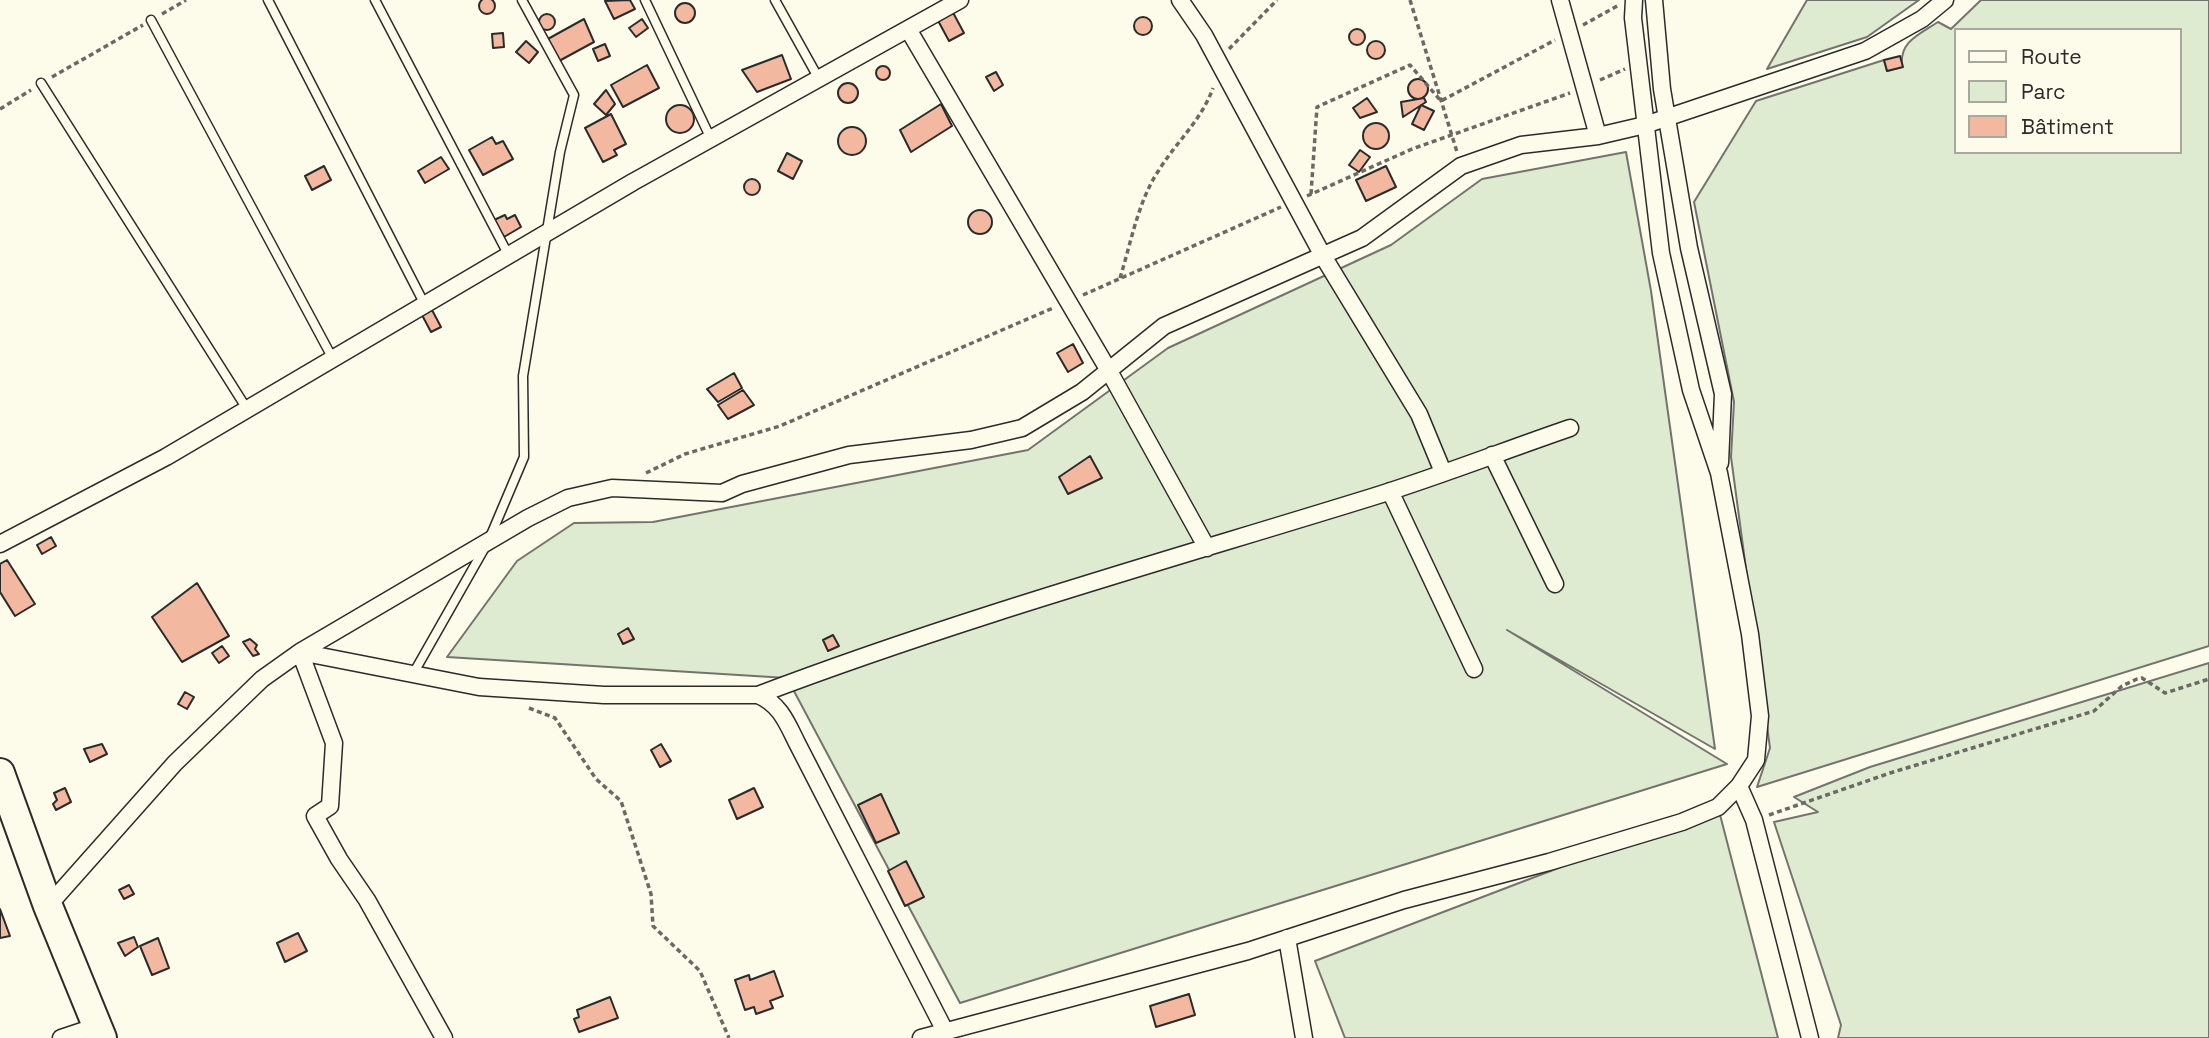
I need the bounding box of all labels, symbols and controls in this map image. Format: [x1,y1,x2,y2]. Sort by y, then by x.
legend [1954,28,2181,154]
text: Route [2021,43,2082,70]
text: Parc [2021,78,2066,105]
text: Bâtiment [2021,113,2114,140]

